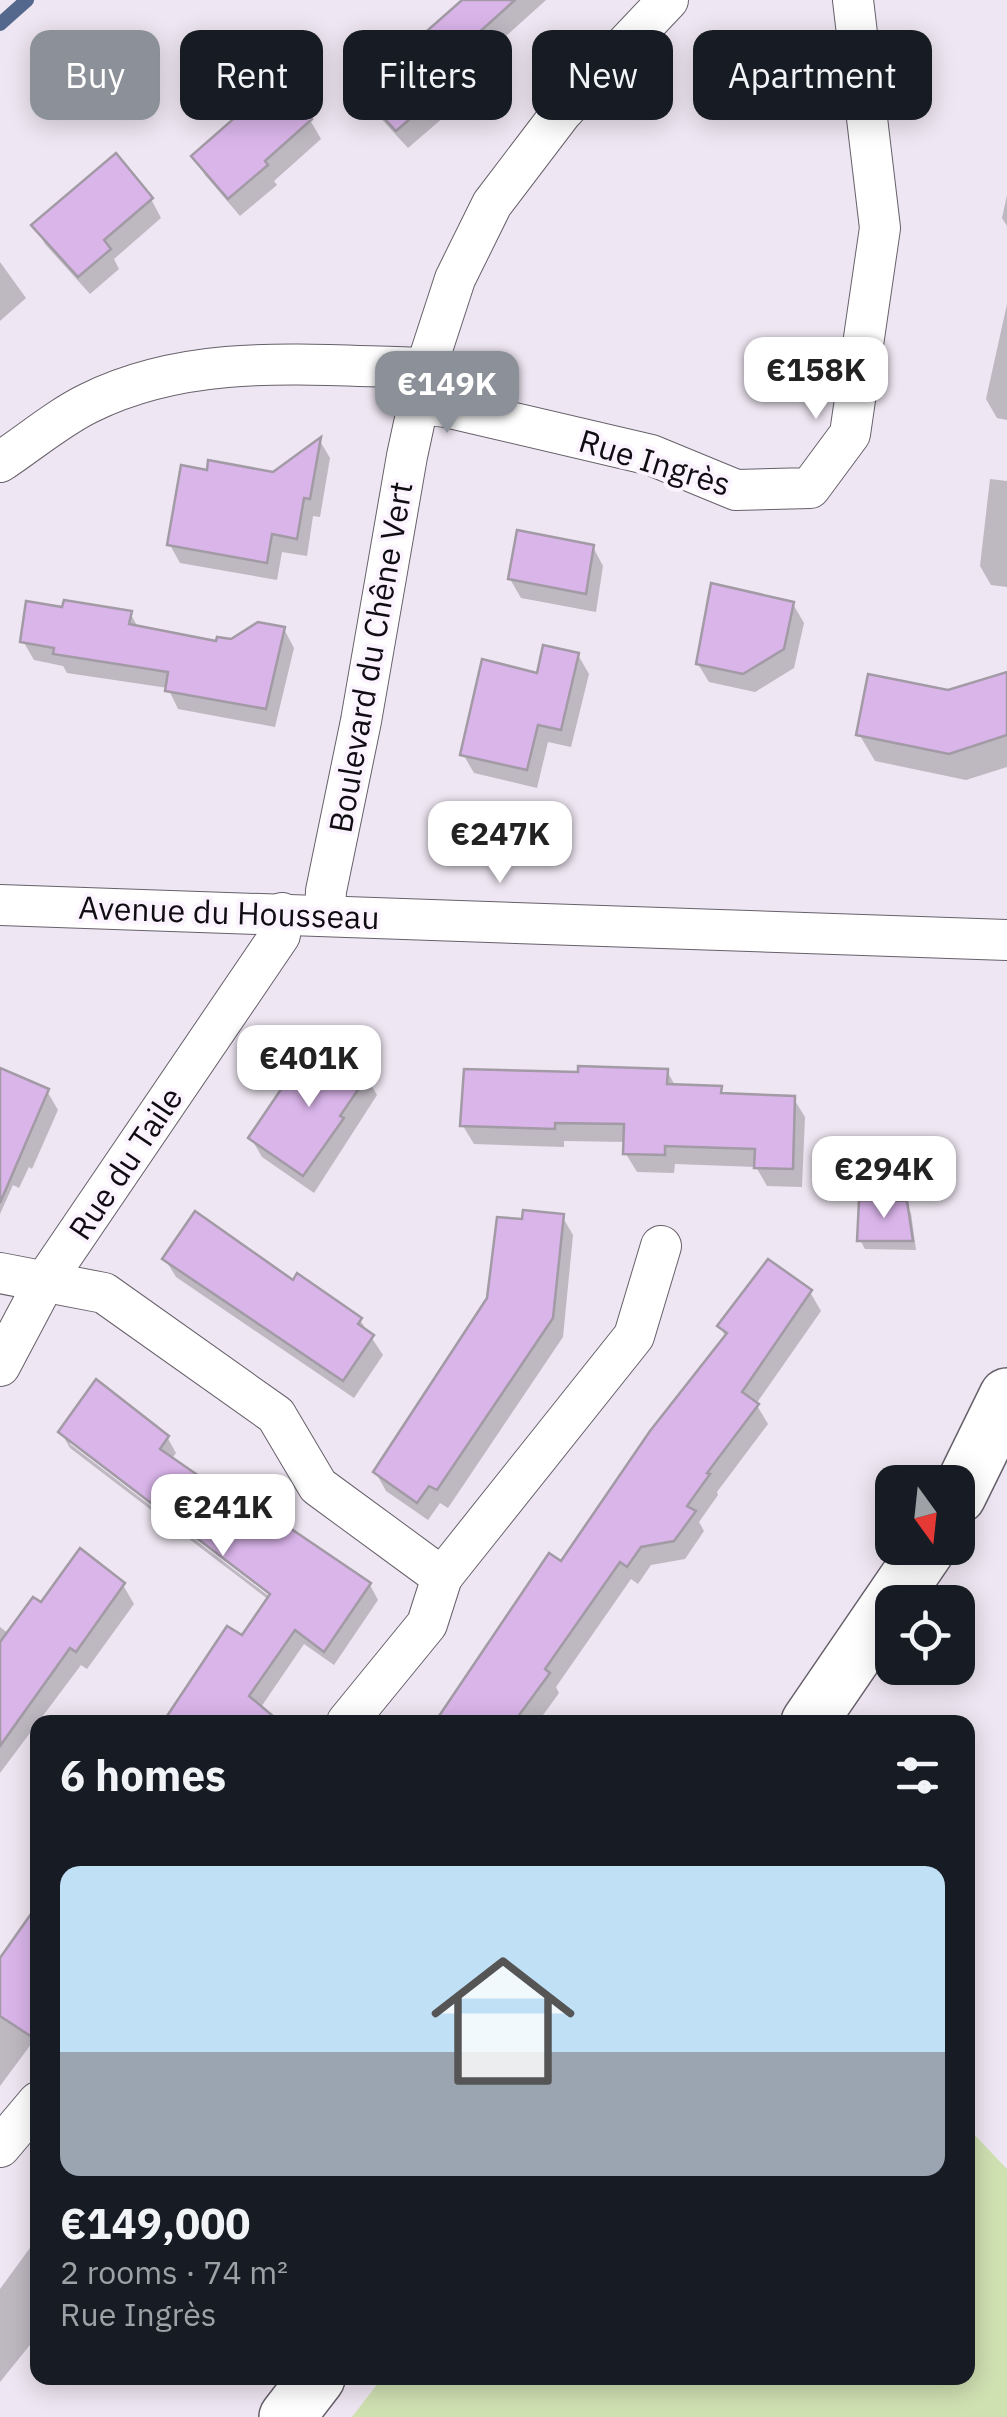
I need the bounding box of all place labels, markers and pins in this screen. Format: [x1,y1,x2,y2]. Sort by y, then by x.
pin: €158K [746,337,886,422]
pin: €149K [377,351,517,436]
pin: €247K [430,801,570,886]
pin: €401K [239,1025,379,1110]
pin: €294K [814,1136,954,1221]
pin: €241K [153,1474,293,1559]

